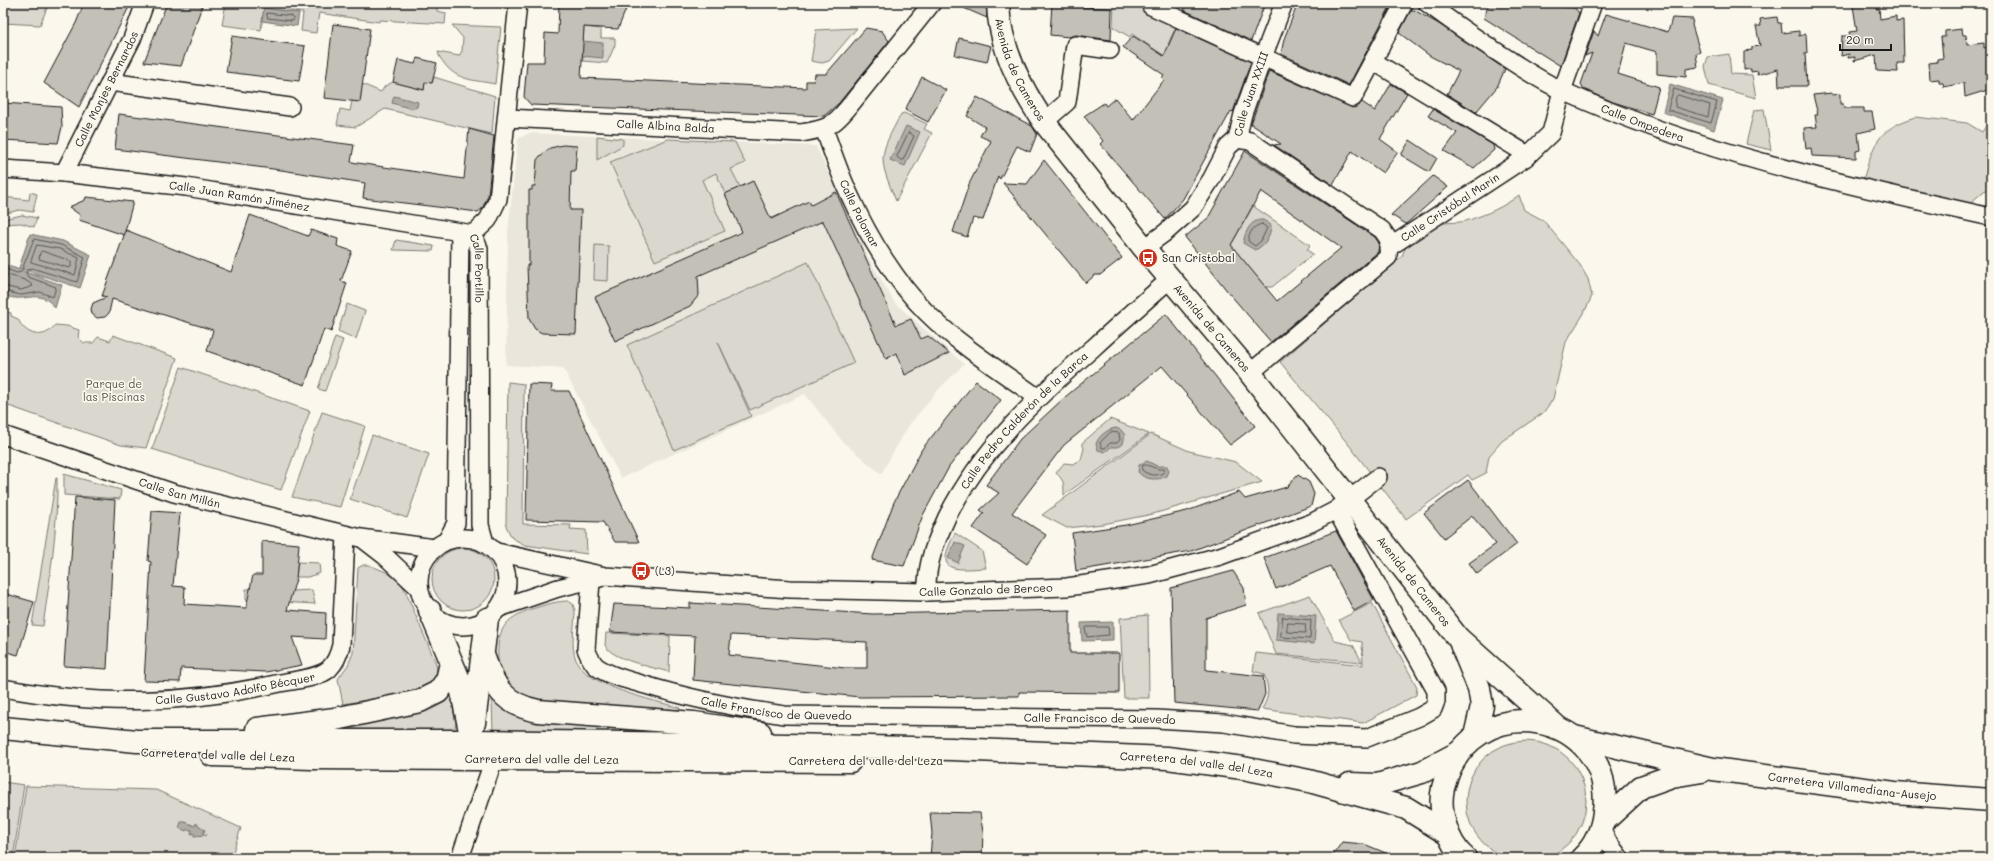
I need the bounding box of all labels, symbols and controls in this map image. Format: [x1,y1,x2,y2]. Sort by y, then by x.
street label: Avenida de Cameros [992,17,1049,124]
scale bar [1840,26,1891,52]
street label: Calle Monjes Bernardos [70,29,141,149]
text: 20 m [1846,31,1874,47]
street label: Calle Juan XXIII [1230,49,1271,138]
street label: Calle Ompedera [1599,100,1687,145]
street label: Calle Albina Balda [616,116,715,136]
street label: Calle Cristóbal Marín [1397,169,1502,245]
street label: Calle Juan Ramón Jiménez [168,177,311,214]
street label: Calle Palomar [837,177,883,250]
street label: Calle Portillo [467,231,487,303]
bus stop icon: San Cristobal [1137,247,1159,269]
place label: San Cristobal [1162,250,1235,265]
street label: Avenida de Cameros [1171,280,1254,375]
street label: Calle Pedro Calderón de la Barca [957,348,1091,492]
park label: Parque de las Piscinas [83,376,145,404]
street label: Calle San Millán [137,474,222,511]
street label: Avenida de Cameros [1374,533,1454,629]
bus stop icon: (L3) [630,560,652,582]
place label: (L3) [655,563,675,578]
street label: Calle Gonzalo de Berceo [919,580,1053,599]
street label: Calle Gustavo Adolfo Bécquer [155,668,317,707]
street label: Calle Francisco de Quevedo [700,692,852,723]
street label: Calle Francisco de Quevedo [1024,710,1177,727]
street label: Carretera del valle del Leza [141,744,296,765]
street label: Carretera del valle del Leza [1120,748,1275,781]
street label: Carretera del valle del Leza [465,751,619,767]
street label: Carretera del valle del Leza [789,753,943,768]
street label: Carretera Villamediana-Ausejo [1767,768,1937,803]

